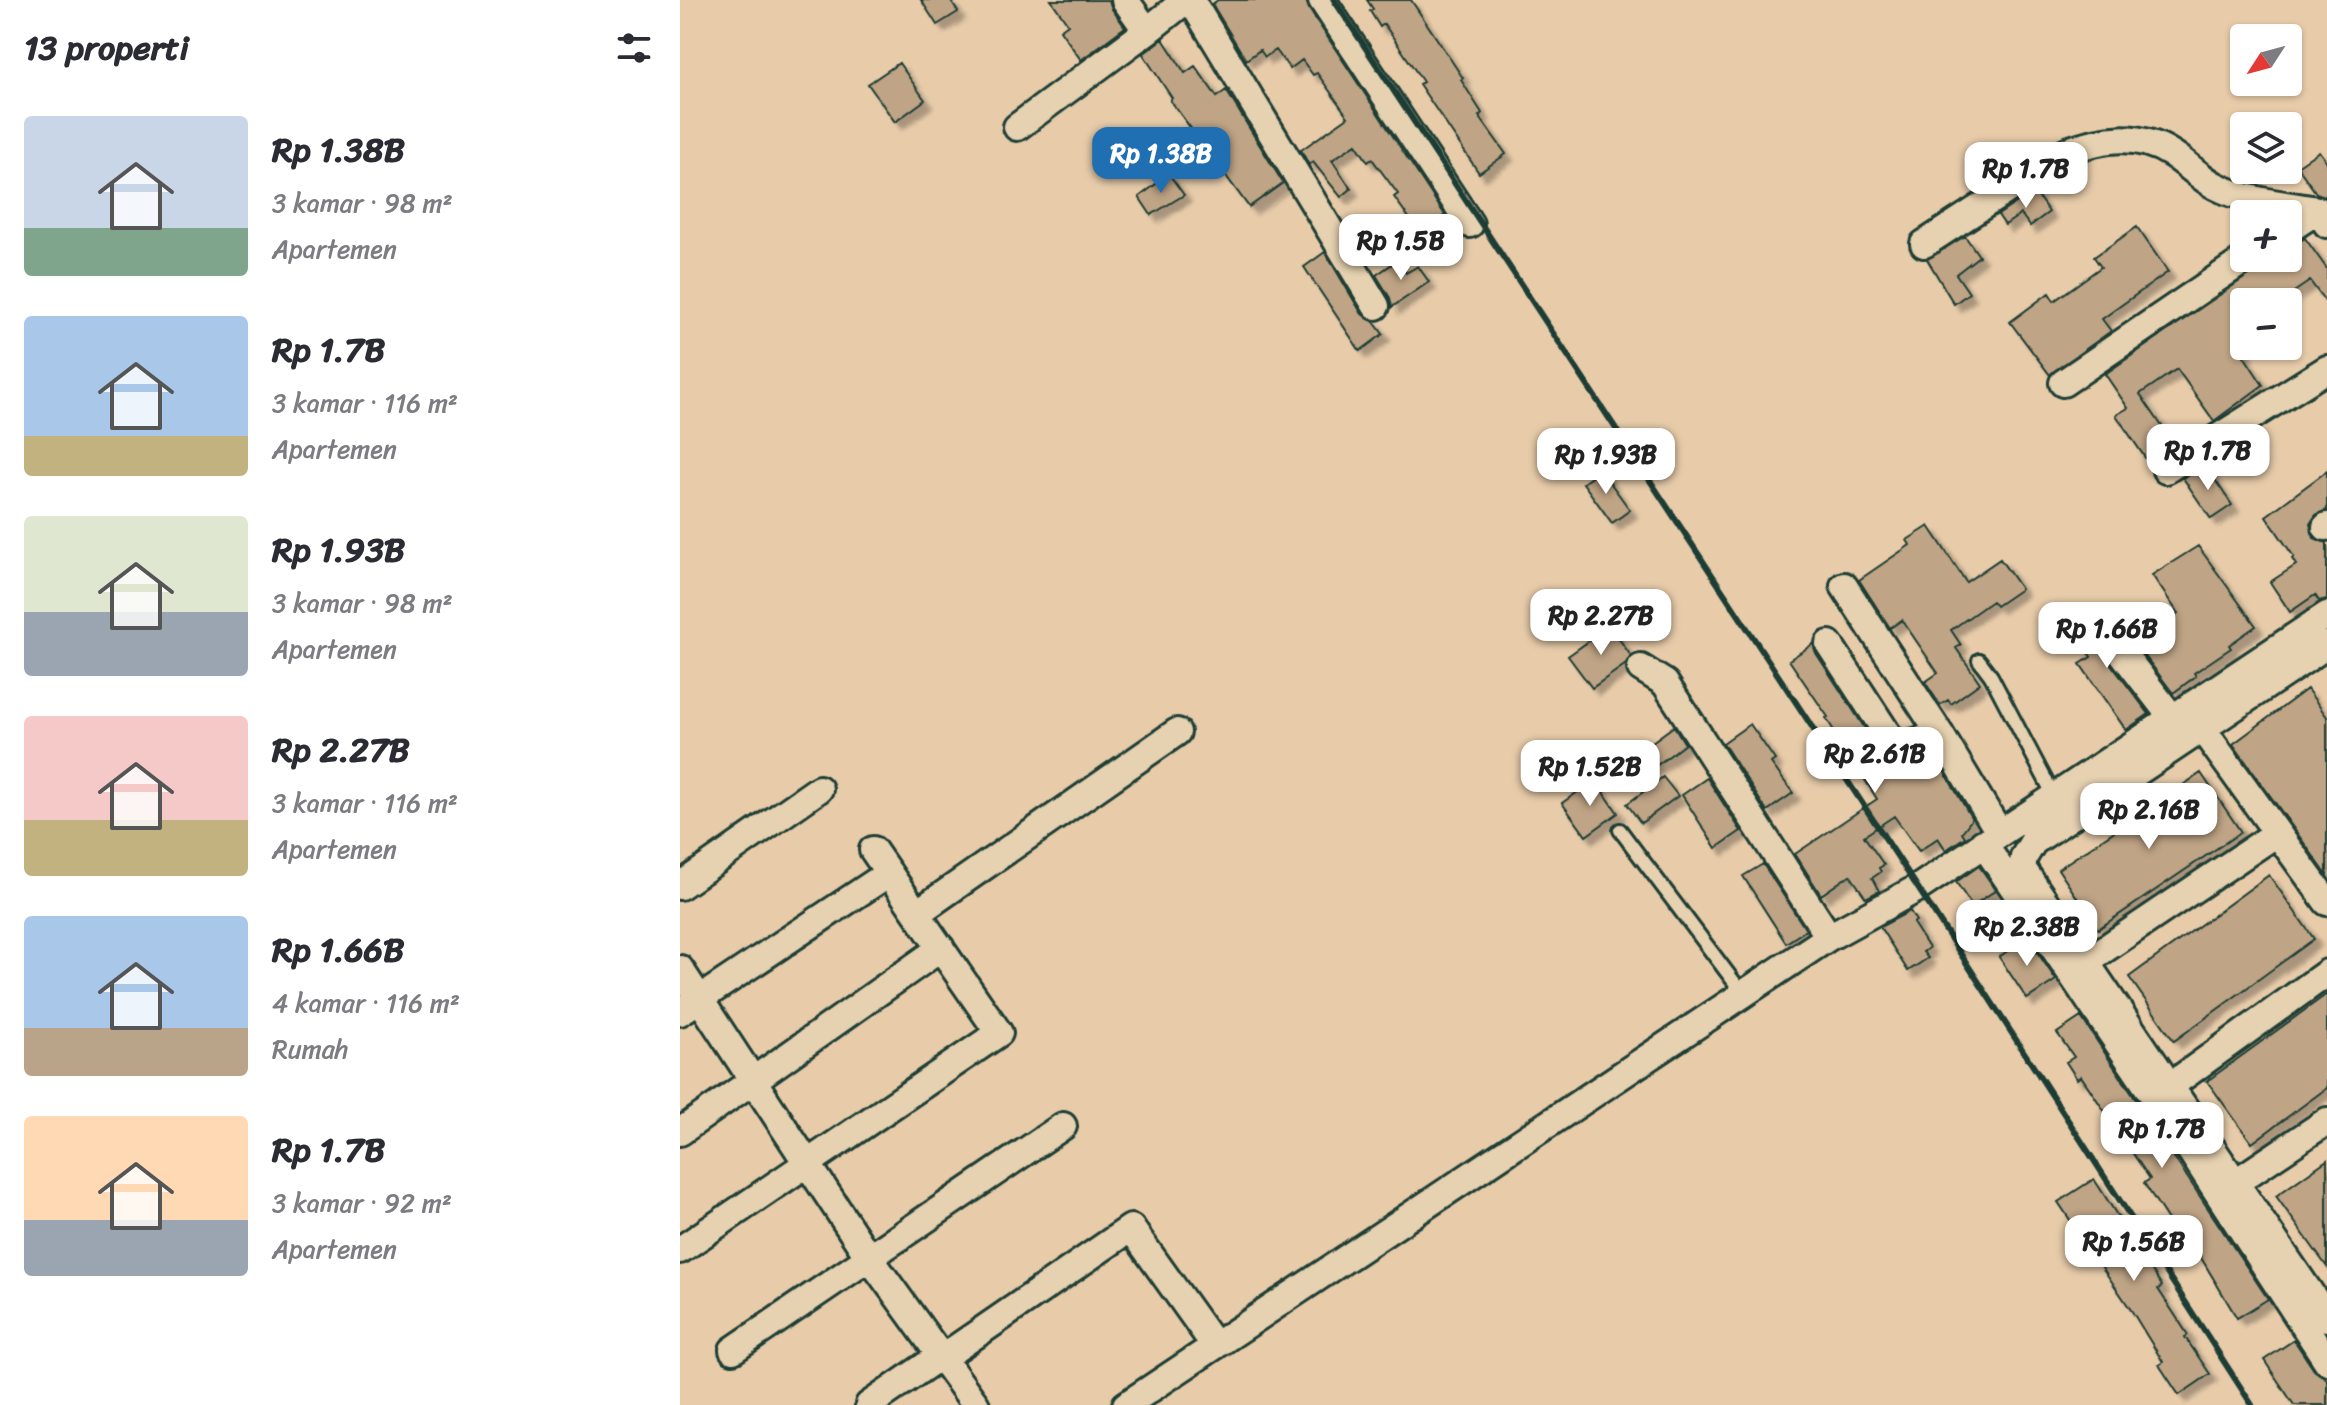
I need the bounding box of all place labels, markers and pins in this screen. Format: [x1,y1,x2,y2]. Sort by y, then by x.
pin: Rp 1.38B [1078,127,1244,195]
pin: Rp 1.7B [1952,142,2100,210]
pin: Rp 1.5B [1327,214,1475,282]
pin: Rp 1.7B [2134,424,2282,492]
pin: Rp 1.93B [1523,428,1689,496]
pin: Rp 2.27B [1518,589,1684,657]
pin: Rp 1.66B [2024,602,2190,670]
pin: Rp 2.61B [1792,727,1958,795]
pin: Rp 1.52B [1507,740,1673,808]
pin: Rp 2.16B [2066,783,2232,851]
pin: Rp 2.38B [1944,900,2110,968]
pin: Rp 1.7B [2088,1102,2236,1170]
pin: Rp 1.56B [2051,1215,2217,1283]

